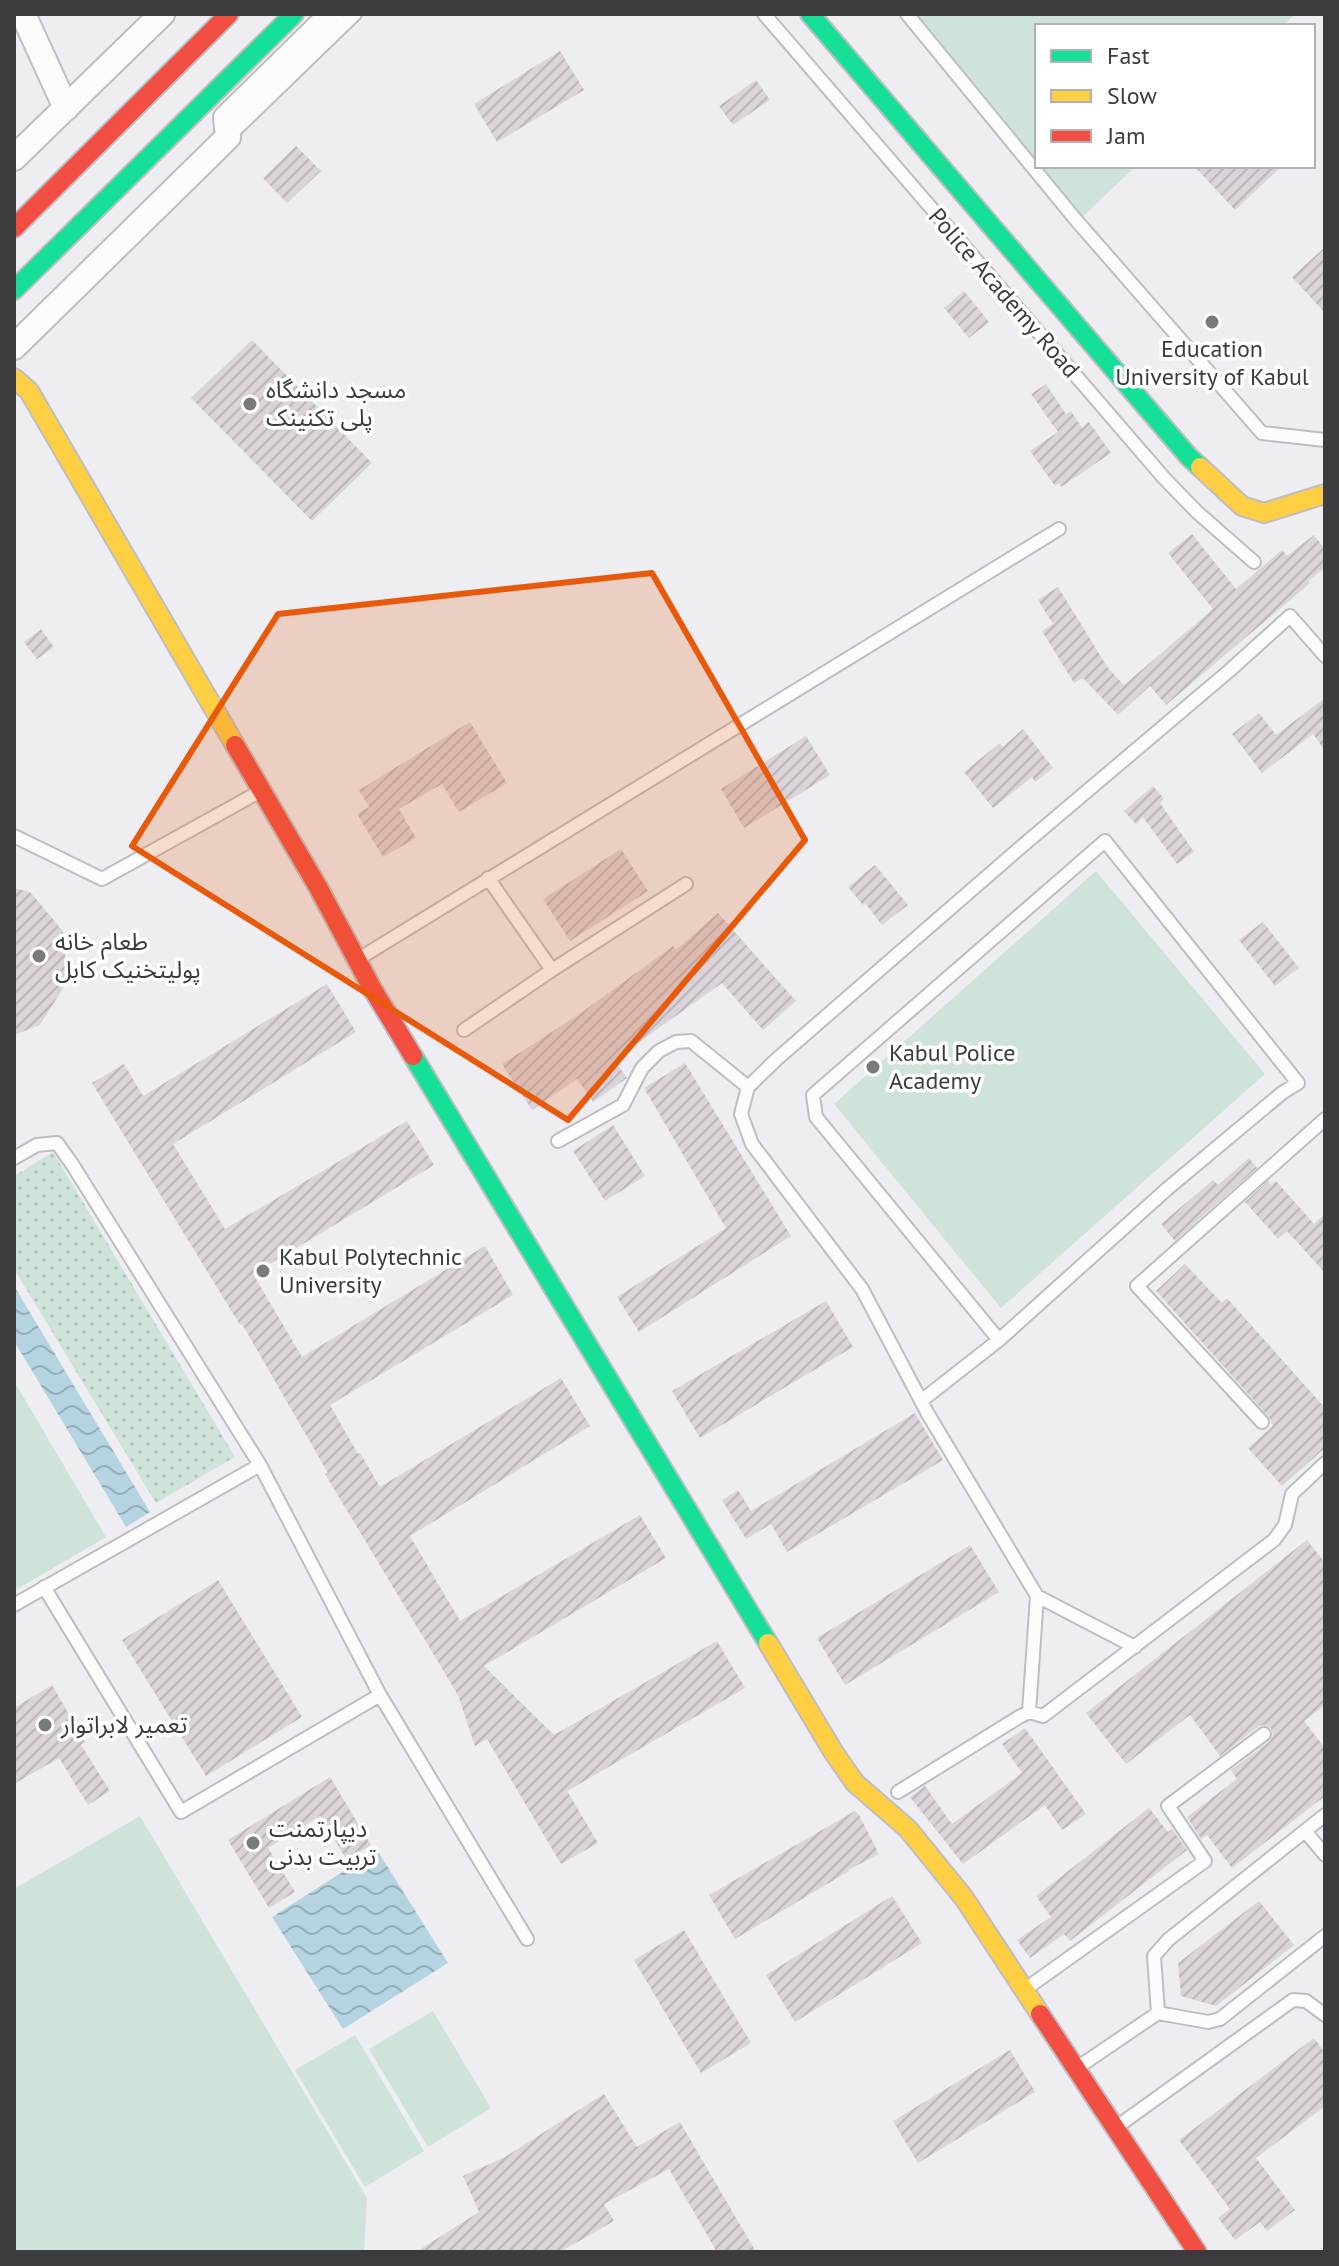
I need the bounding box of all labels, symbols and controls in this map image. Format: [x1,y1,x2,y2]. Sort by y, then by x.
legend [1035,24,1315,168]
text: Fast [1107,40,1150,71]
text: Slow [1107,80,1157,111]
text: Jam [1106,120,1145,151]
street label: Police Academy Road [922,201,1087,384]
marker: Education University of Kabul [1203,313,1221,331]
place label: Education University of Kabul [1115,333,1309,392]
place label: مسجد دانشگاه پلی تکنینک [266,374,406,433]
marker: مسجد دانشگاه پلی تکنینک [241,395,259,413]
place label: طعام خانه پولیتخنیک کابل [55,926,201,985]
marker: طعام خانه پولیتخنیک کابل [30,947,48,965]
place label: Kabul Police Academy [889,1037,1016,1096]
marker: Kabul Police Academy [864,1058,882,1076]
place label: Kabul Polytechnic University [279,1241,462,1300]
marker: Kabul Polytechnic University [254,1262,272,1280]
place label: تعمیر لابراتوار [60,1709,187,1740]
marker: تعمیر لابراتوار [36,1716,54,1734]
place label: دیپارتمنت تربیت بدنی [269,1813,376,1872]
marker: دیپارتمنت تربیت بدنی [244,1834,262,1852]

